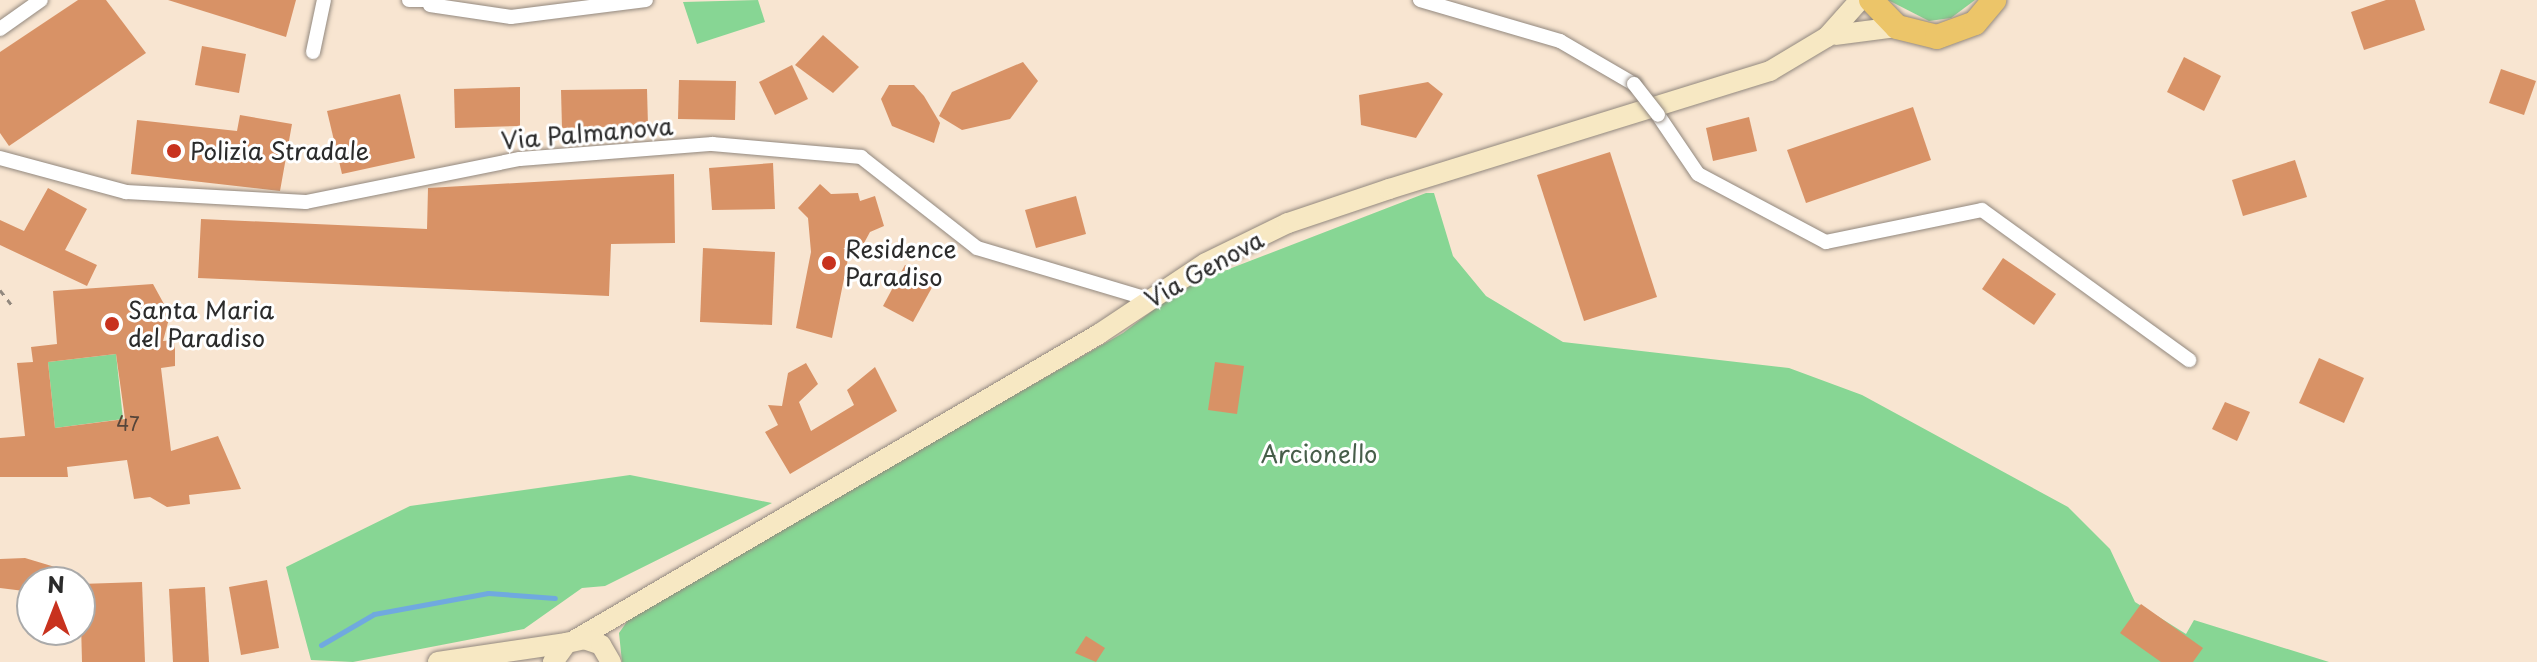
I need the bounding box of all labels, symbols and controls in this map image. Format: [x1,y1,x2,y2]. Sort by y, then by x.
street label: Via Palmanova [500,111,674,155]
place label: Polizia Stradale [190,137,369,165]
marker: Polizia Stradale [165,142,183,160]
street label: Via Genova [1139,224,1269,314]
place label: Residence Paradiso [845,235,957,291]
marker: Residence Paradiso [820,254,838,272]
place label: Santa Maria del Paradiso [128,296,274,352]
marker: Santa Maria del Paradiso [103,315,121,333]
house number: 47 [116,411,140,435]
park label: Arcionello [1261,440,1377,468]
north arrow [16,566,96,646]
text: N [47,567,65,600]

